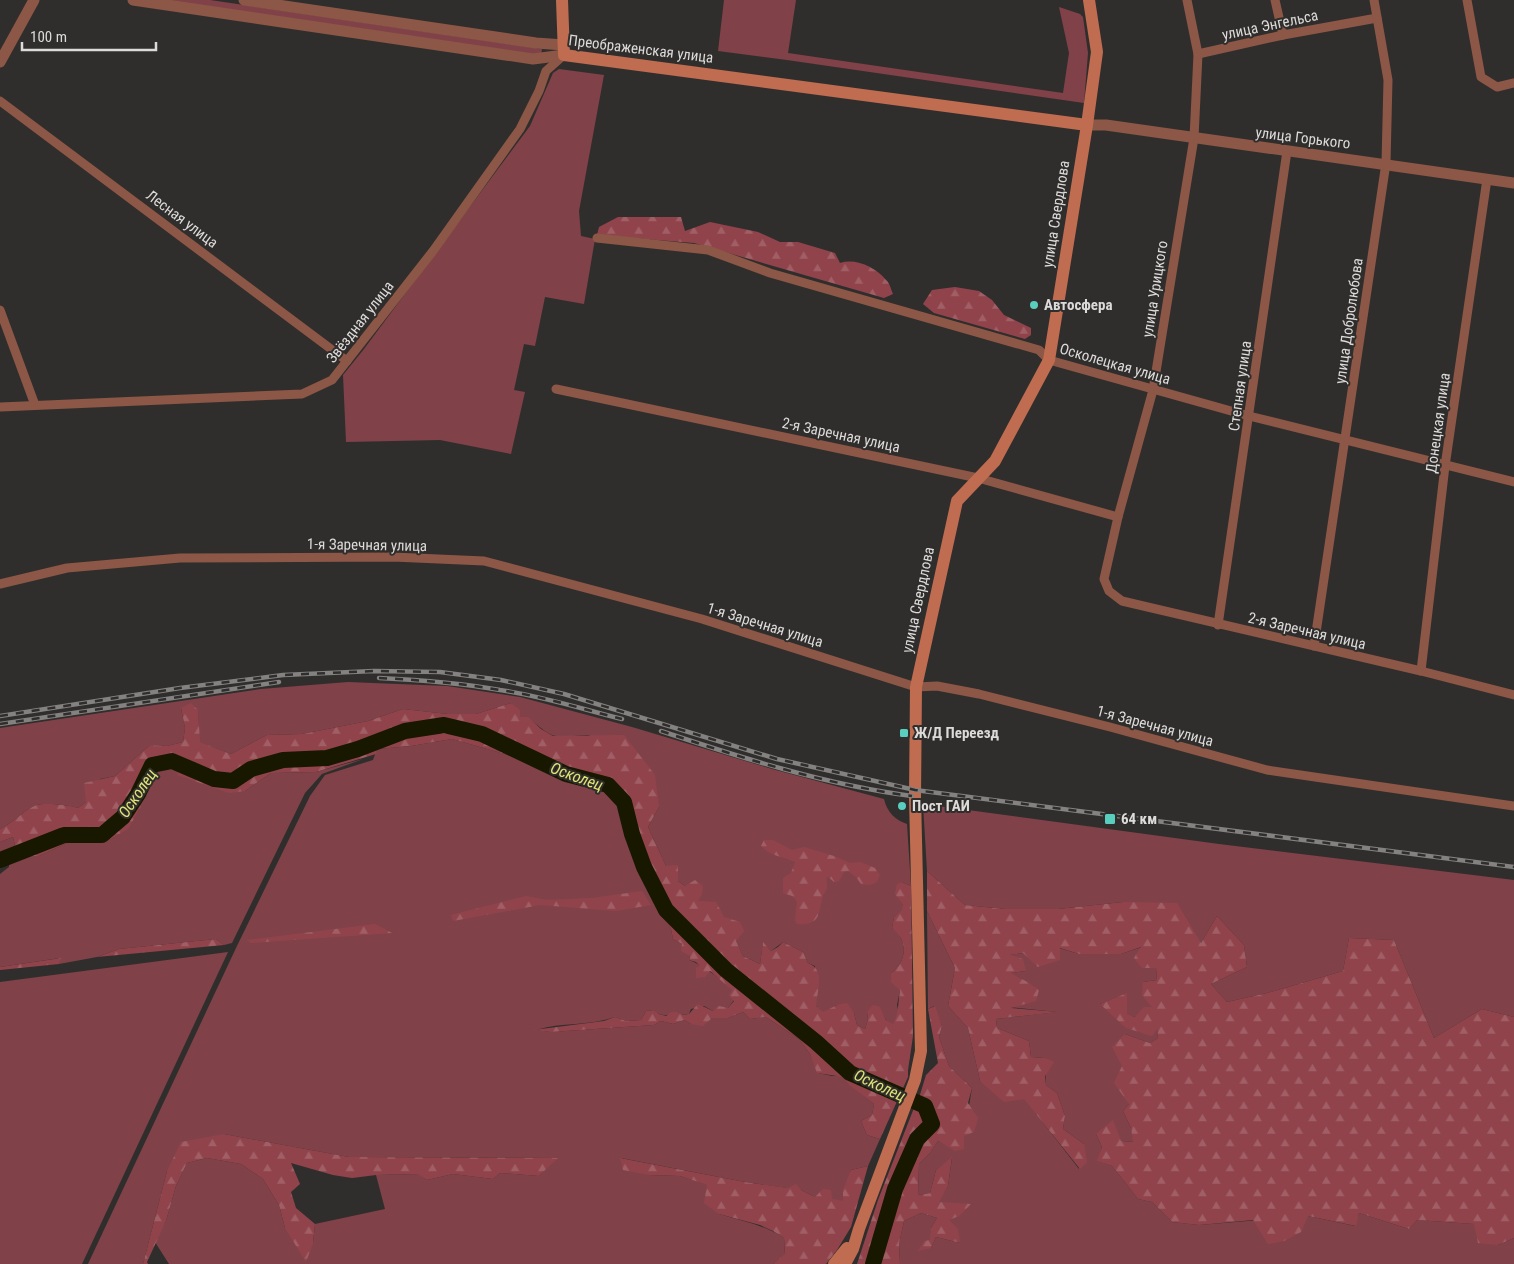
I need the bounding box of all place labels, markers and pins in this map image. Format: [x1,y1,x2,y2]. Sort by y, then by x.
place label: Автосфера [1044,296,1112,314]
marker: Автосфера [1028,299,1040,311]
place label: Ж/Д Переезд [914,724,999,742]
marker: Ж/Д Переезд [898,727,910,739]
place label: Пост ГАИ [912,797,970,815]
marker: Пост ГАИ [896,800,908,812]
place label: 64 км [1121,810,1157,828]
marker: 64 км [1103,812,1117,826]

